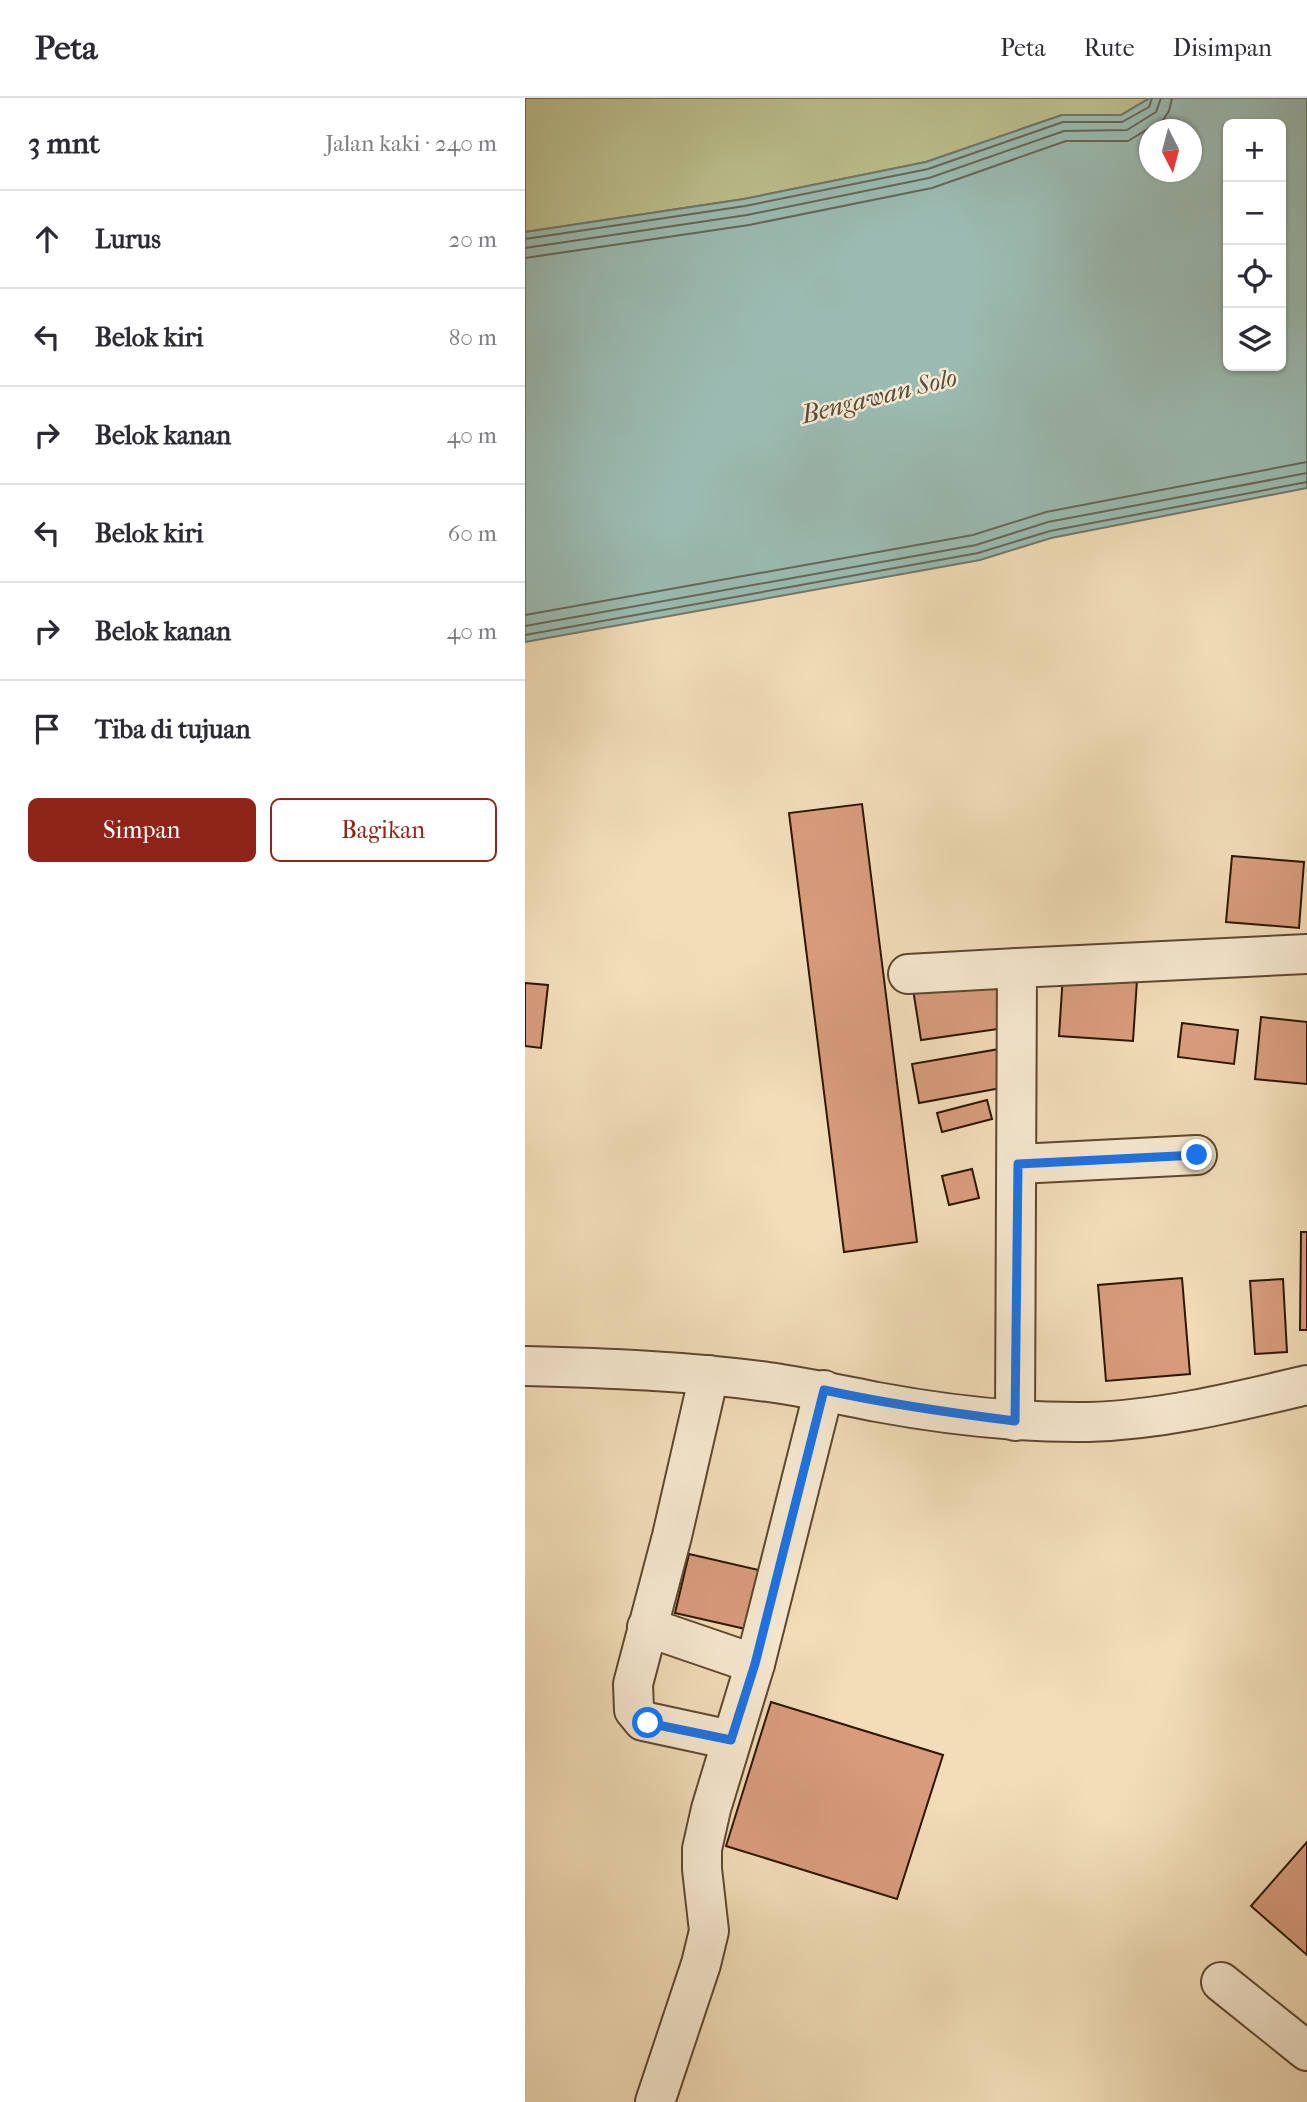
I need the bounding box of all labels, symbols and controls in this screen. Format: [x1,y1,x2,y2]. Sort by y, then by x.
text: Peta [35,29,98,68]
text: Peta [1000,34,1046,62]
text: Rute [1084,34,1135,62]
text: Disimpan [1173,34,1272,62]
north arrow [1139,119,1202,182]
map controls [1223,119,1286,371]
button: + [1223,119,1286,182]
text: 3 mnt [28,126,100,161]
text: Jalan kaki · 240 m [325,130,497,157]
button: − [1223,182,1286,245]
icon: ahead [28,220,66,258]
text: Lurus [95,224,161,255]
text: 20 m [448,226,497,253]
button: locate [1223,245,1286,308]
button: layers [1223,308,1286,371]
icon: left [28,318,66,356]
text: Belok kiri [95,322,203,353]
text: 80 m [449,324,497,351]
water label: Bengawan Solo [796,362,960,431]
icon: right [28,416,66,454]
text: Belok kanan [95,420,231,451]
text: 40 m [447,422,497,449]
icon: left [28,514,66,552]
text: Belok kiri [95,518,203,549]
text: 60 m [448,520,497,547]
icon: right [28,612,66,650]
text: Belok kanan [95,616,231,647]
text: 40 m [447,618,497,645]
icon: arrive [28,710,66,748]
text: Tiba di tujuan [95,714,251,745]
button: Simpan [28,798,256,862]
button: Bagikan [270,798,497,862]
route end [1181,1139,1212,1170]
route start [632,1707,663,1738]

